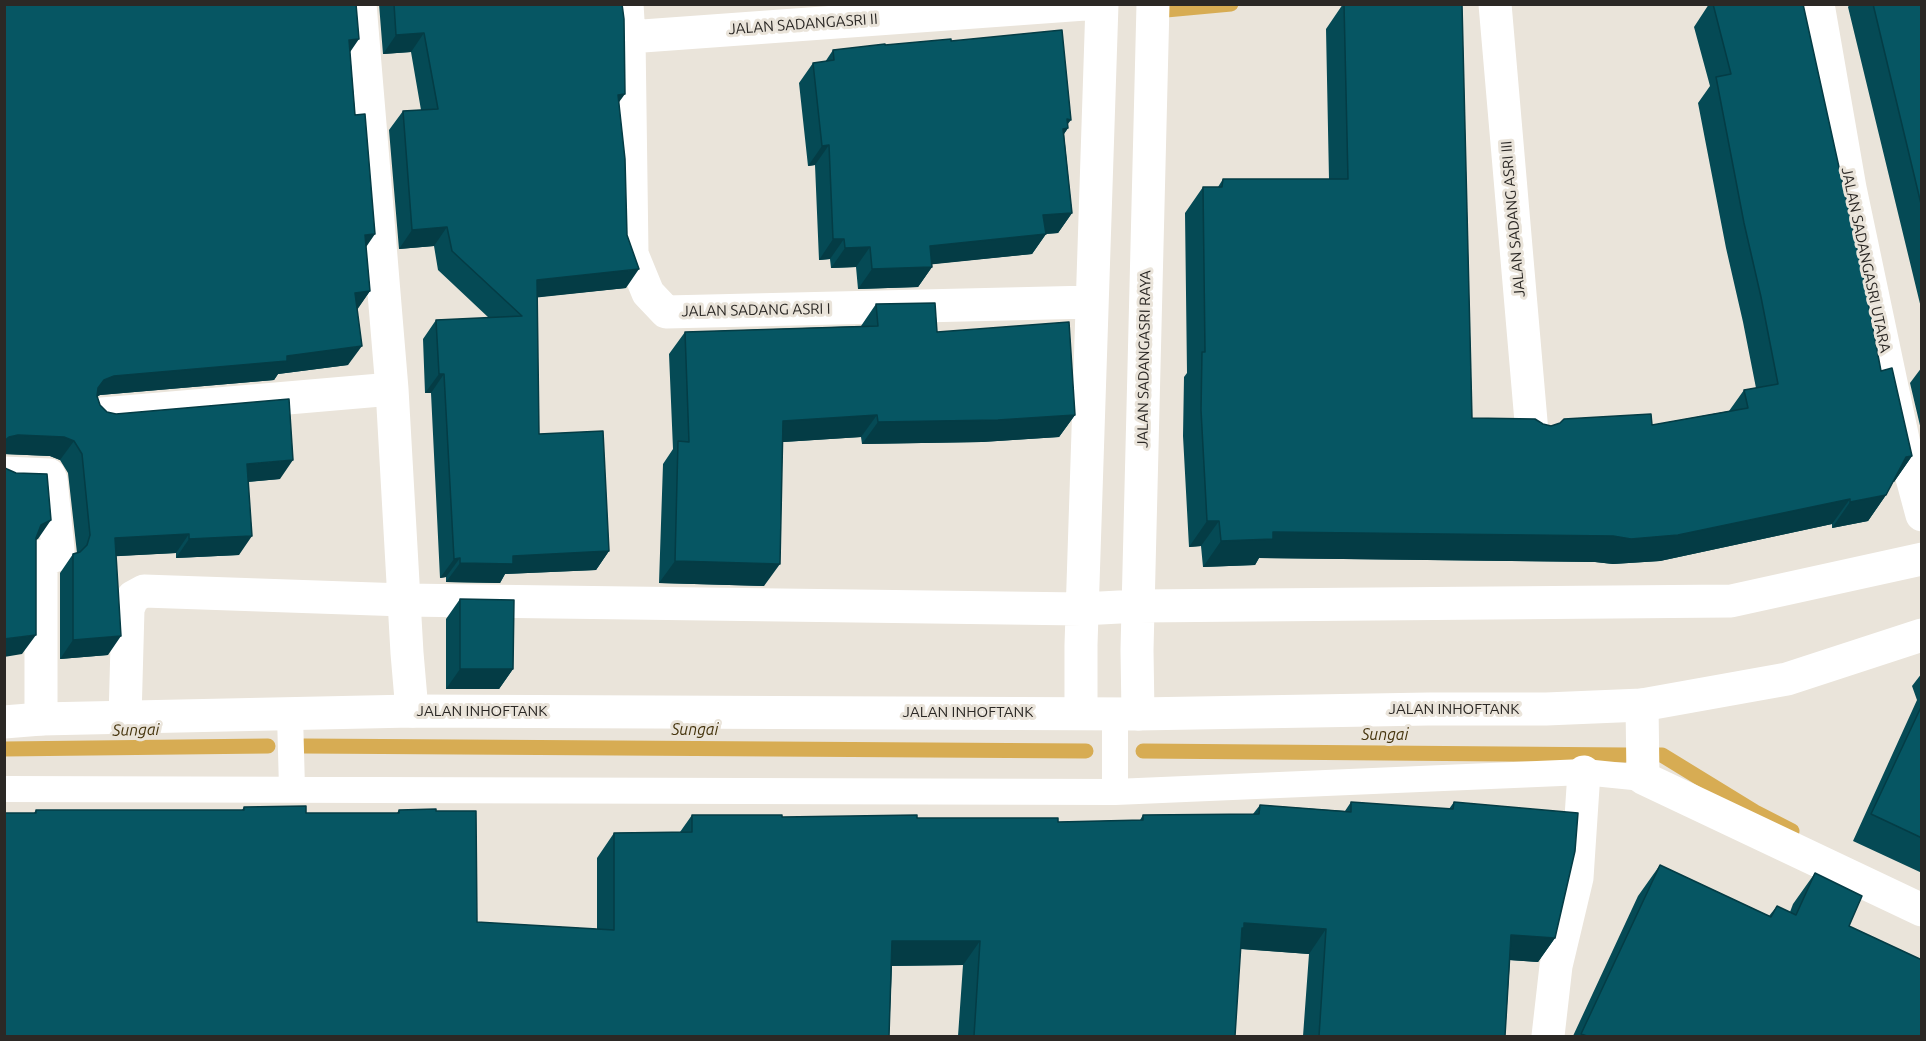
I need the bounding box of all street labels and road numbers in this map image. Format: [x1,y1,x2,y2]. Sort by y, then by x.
street label: JALAN SADANGASRI II [728,10,878,38]
street label: JALAN SADANG ASRI III [1497,140,1529,298]
street label: JALAN SADANGASRI UTARA [1838,166,1894,354]
street label: JALAN SADANGASRI RAYA [1133,270,1155,448]
street label: JALAN SADANG ASRI I [681,300,831,320]
street label: JALAN INHOFTANK [1389,700,1519,718]
street label: JALAN INHOFTANK [417,702,547,720]
street label: JALAN INHOFTANK [903,703,1033,721]

